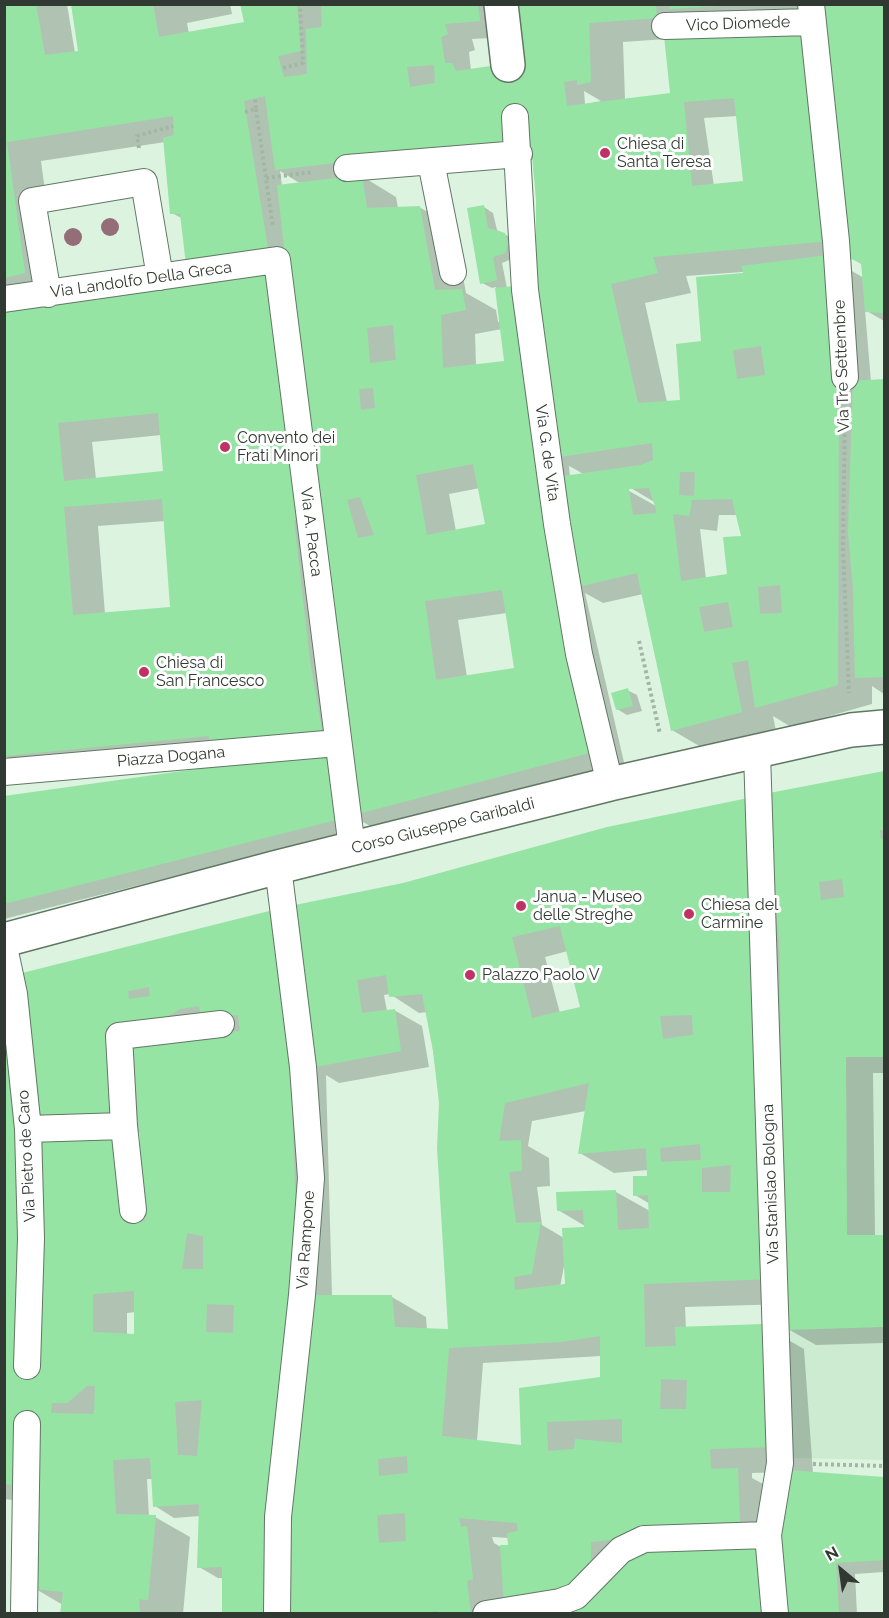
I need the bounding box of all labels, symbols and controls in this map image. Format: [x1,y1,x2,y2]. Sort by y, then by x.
street label: Vico Diomede [685,13,791,35]
place label: Chiesa di Santa Teresa [617,134,711,172]
marker: Chiesa di Santa Teresa [598,146,612,160]
street label: Via Landolfo Della Greca [49,258,233,302]
street label: Via Tre Settembre [830,299,854,433]
street label: Via G. de Vita [531,403,563,503]
place label: Convento dei Frati Minori [237,428,335,466]
marker: Convento dei Frati Minori [218,440,232,454]
street label: Via A. Pacca [296,486,326,578]
place label: Chiesa di San Francesco [156,653,264,691]
marker: Chiesa di San Francesco [137,665,151,679]
street label: Piazza Dogana [116,743,226,771]
street label: Corso Giuseppe Garibaldi [350,794,536,858]
place label: Janua - Museo delle Streghe [533,887,642,925]
place label: Chiesa del Carmine [701,895,778,933]
marker: Janua - Museo delle Streghe [514,899,528,913]
marker: Chiesa del Carmine [682,907,696,921]
place label: Palazzo Paolo V [482,965,600,985]
marker: Palazzo Paolo V [463,968,477,982]
street label: Via Pietro de Caro [14,1089,40,1223]
street label: Via Stanislao Bologna [759,1104,783,1264]
street label: Via Rampone [293,1190,319,1290]
north arrow [811,1540,871,1600]
text: N [822,1543,842,1565]

